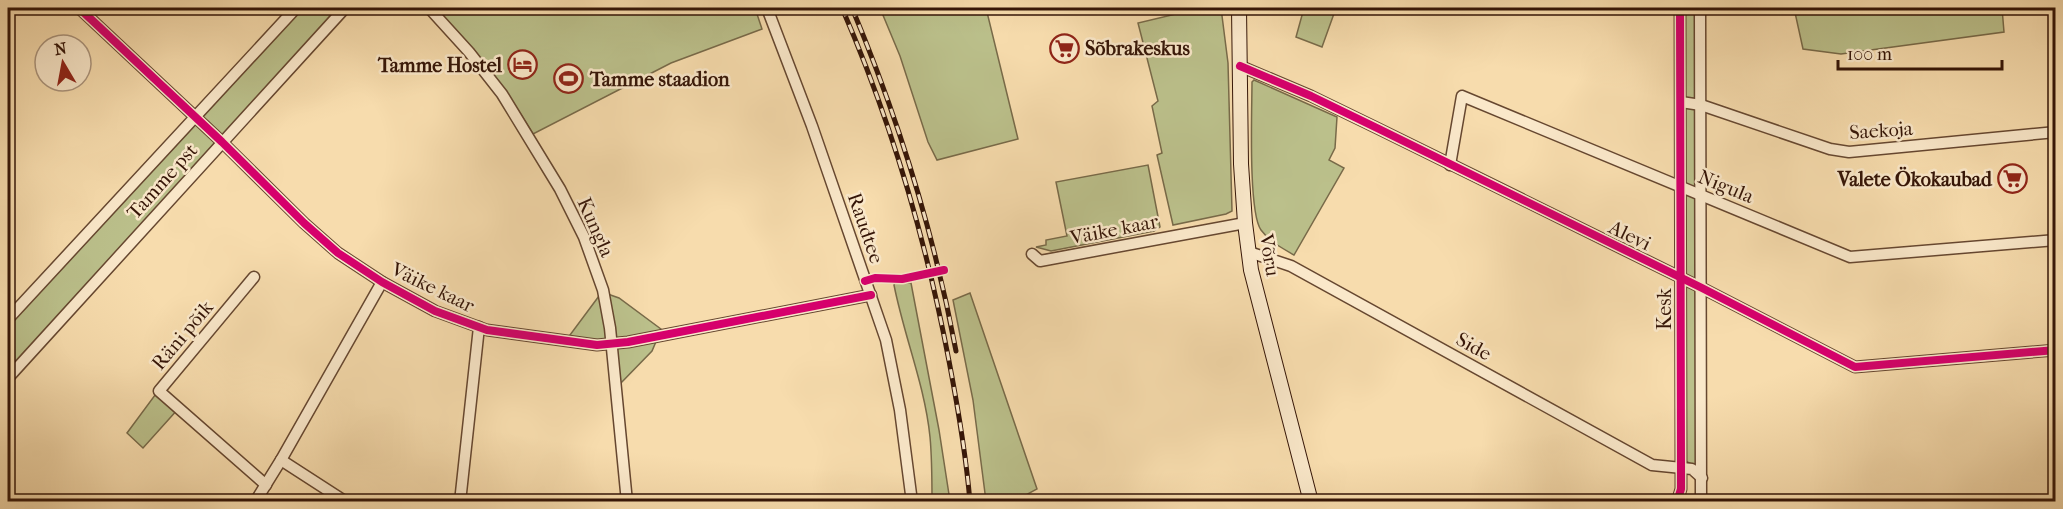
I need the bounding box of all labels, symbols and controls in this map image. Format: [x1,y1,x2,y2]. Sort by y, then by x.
supermarket icon: Sõbrakeskus [1048,32,1080,64]
north arrow [33,33,93,93]
scale bar [1838,33,2002,71]
place label: Sõbrakeskus [1085,37,1190,60]
text: N [53,38,69,59]
text: 100 m [1847,44,1892,65]
hotel icon: Tamme Hostel [507,49,539,81]
place label: Tamme Hostel [377,54,502,77]
sports icon: Tamme staadion [553,63,585,95]
place label: Tamme staadion [589,68,730,91]
street label: Saekoja [1848,117,1914,144]
street label: Tamme pst [122,139,202,224]
supermarket icon: Valete Ökokaubad [1997,163,2029,195]
street label: Nigula [1695,165,1758,208]
place label: Valete Ökokaubad [1836,166,1993,191]
street label: Raudtee [843,190,888,267]
street label: Kungla [572,194,619,261]
street label: Väike kaar [1067,210,1161,250]
street label: Alevi [1604,215,1655,255]
street label: Võru [1254,231,1285,279]
street label: Väike kaar [387,257,478,318]
street label: Kesk [1653,287,1676,330]
street label: Räni põik [147,296,218,374]
street label: Side [1452,327,1496,365]

